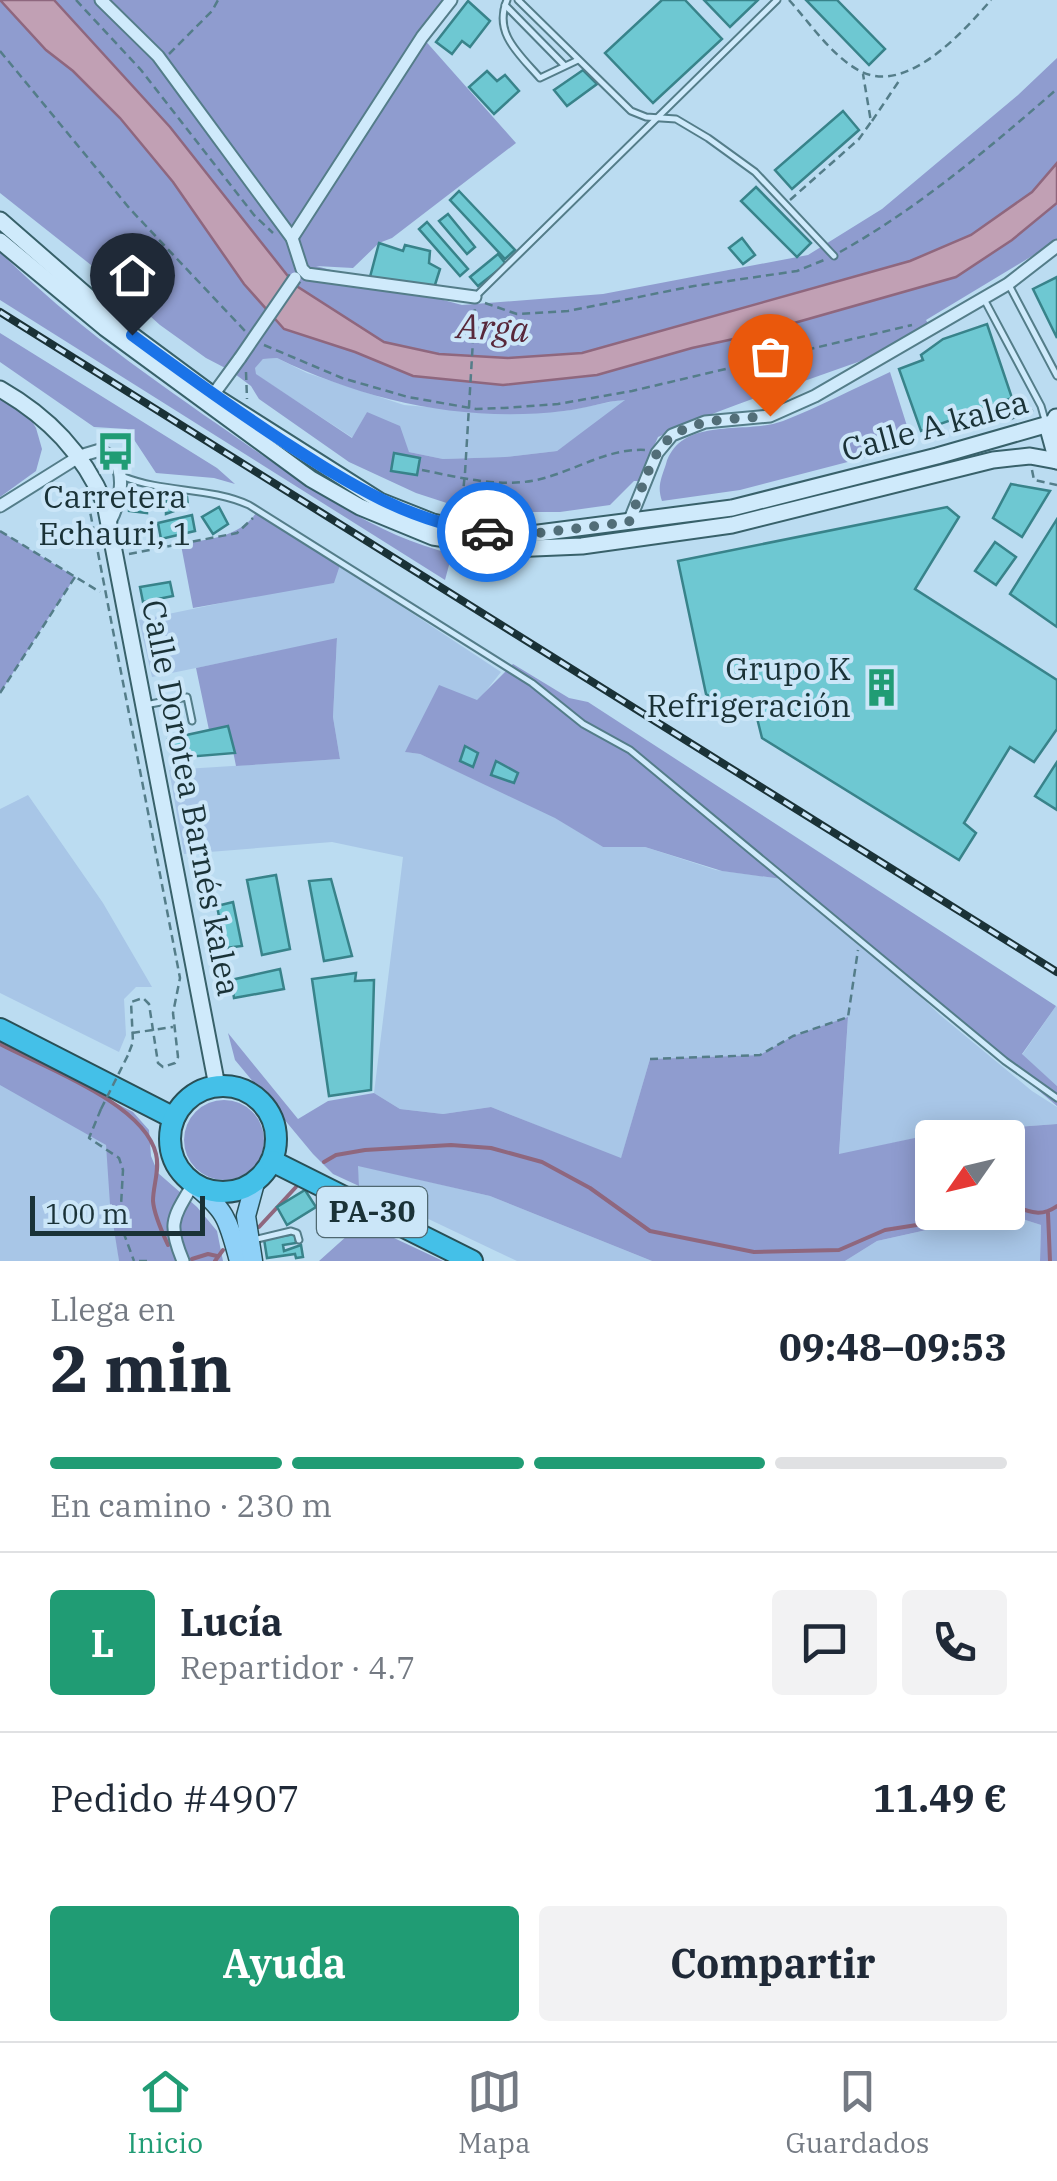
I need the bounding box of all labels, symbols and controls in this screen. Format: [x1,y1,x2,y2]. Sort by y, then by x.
pin [90,233,175,336]
icon: home [105,248,160,303]
water label: Arga [454,302,530,352]
pin [728,314,813,417]
icon: bag [743,329,798,384]
street label: Calle A kalea [837,380,1033,470]
bus stop icon: Carretera Echauri, 1 [94,431,136,473]
place label: Carretera Echauri, 1 [38,475,192,554]
courier [437,482,537,582]
icon: car [460,505,515,560]
street label: Calle Dorotea Barnés kalea [133,596,251,999]
place label: Grupo K Refrigeración [647,647,851,726]
building icon: Grupo K Refrigeración [860,666,902,708]
north arrow [915,1120,1025,1230]
map controls [915,1120,1025,1230]
road number: PA-30 [317,1187,427,1237]
scale bar [30,1191,205,1236]
text: 100 m [45,1195,129,1232]
text: Llega en [50,1288,176,1330]
text: 09:48–09:53 [779,1322,1007,1371]
text: 2 min [50,1325,232,1410]
text: En camino · 230 m [50,1484,332,1526]
button: chat [772,1590,877,1695]
button: phone [902,1590,1007,1695]
text: Lucía [180,1597,283,1646]
text: L [91,1618,114,1667]
text: Repartidor · 4.7 [180,1646,415,1688]
text: Pedido #4907 [50,1773,300,1822]
text: 11.49 € [873,1773,1007,1822]
button: Ayuda [50,1906,519,2021]
button: Compartir [539,1906,1007,2021]
tab: Inicio [128,2064,203,2161]
tab: Mapa [458,2064,530,2161]
tab: Guardados [785,2064,929,2161]

